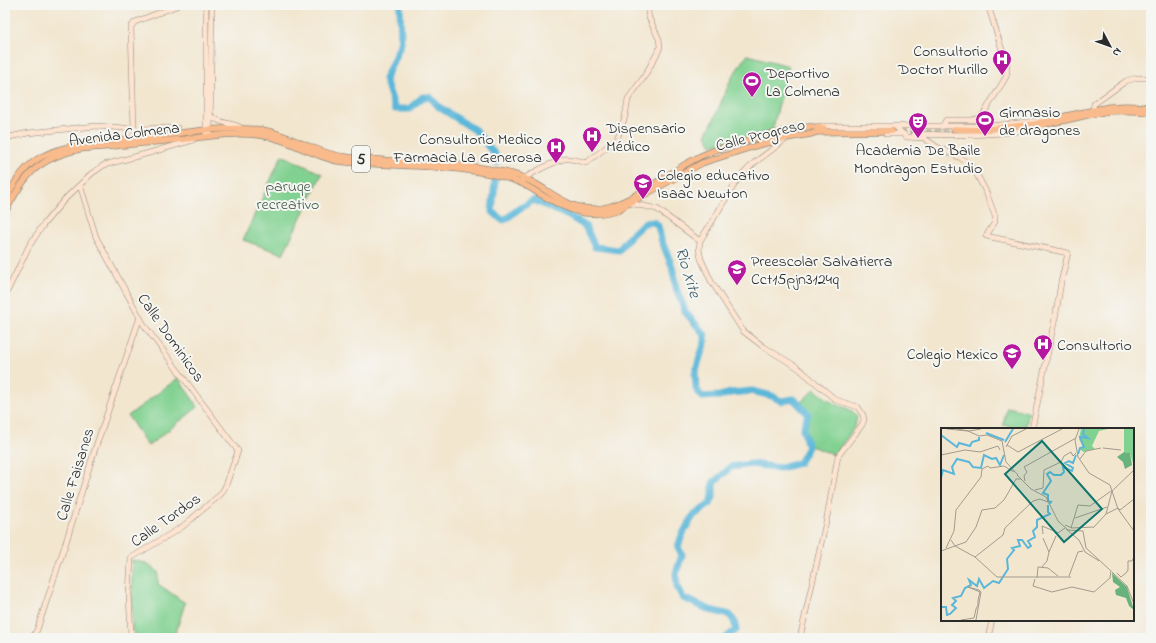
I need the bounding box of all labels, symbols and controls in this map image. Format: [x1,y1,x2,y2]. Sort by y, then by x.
north arrow [1090,26,1130,66]
place label: Consultorio Doctor Murillo [897,40,988,82]
text: N [1108,44,1125,60]
hospital icon: Consultorio Doctor Murillo [991,48,1013,76]
place label: Deportivo La Colmena [765,62,840,104]
sports icon: Deportivo La Colmena [741,70,763,98]
place label: Gimnasio de dragones [999,101,1080,143]
sports icon: Gimnasio de dragones [974,109,996,137]
theatre icon: Academia De Baile Mondragon Estudio [907,111,929,139]
street label: Calle Progreso [713,113,808,159]
street label: Avenida Colmena [67,116,181,154]
place label: Dispensario Médico [605,117,685,159]
hospital icon: Dispensario Médico [581,125,603,153]
place label: Consultorio Medico Farmacia La Generosa [392,128,542,170]
hospital icon: Consultorio Medico Farmacia La Generosa [545,136,567,164]
place label: Academia De Baile Mondragon Estudio [854,139,982,181]
road number: 5 [352,146,370,172]
place label: Colegio educativo Isaac Newton [657,164,770,206]
school or university icon: Colegio educativo Isaac Newton [632,172,654,200]
park label: paruqe recreativo [257,175,319,217]
water label: Rio Xite [668,244,707,302]
place label: Preescolar Salvatierra Cct15pjn3124q [751,250,892,292]
school or university icon: Preescolar Salvatierra Cct15pjn3124q [726,258,748,286]
street label: Calle Dominicos [131,289,210,387]
hospital icon: Consultorio [1032,333,1054,361]
place label: Consultorio [1057,334,1132,358]
school or university icon: Colegio Mexico [1001,342,1023,370]
place label: Colegio Mexico [907,343,998,367]
street label: Calle Faisanes [50,425,101,524]
inset map [941,428,1134,621]
street label: Calle Tordos [126,488,206,554]

